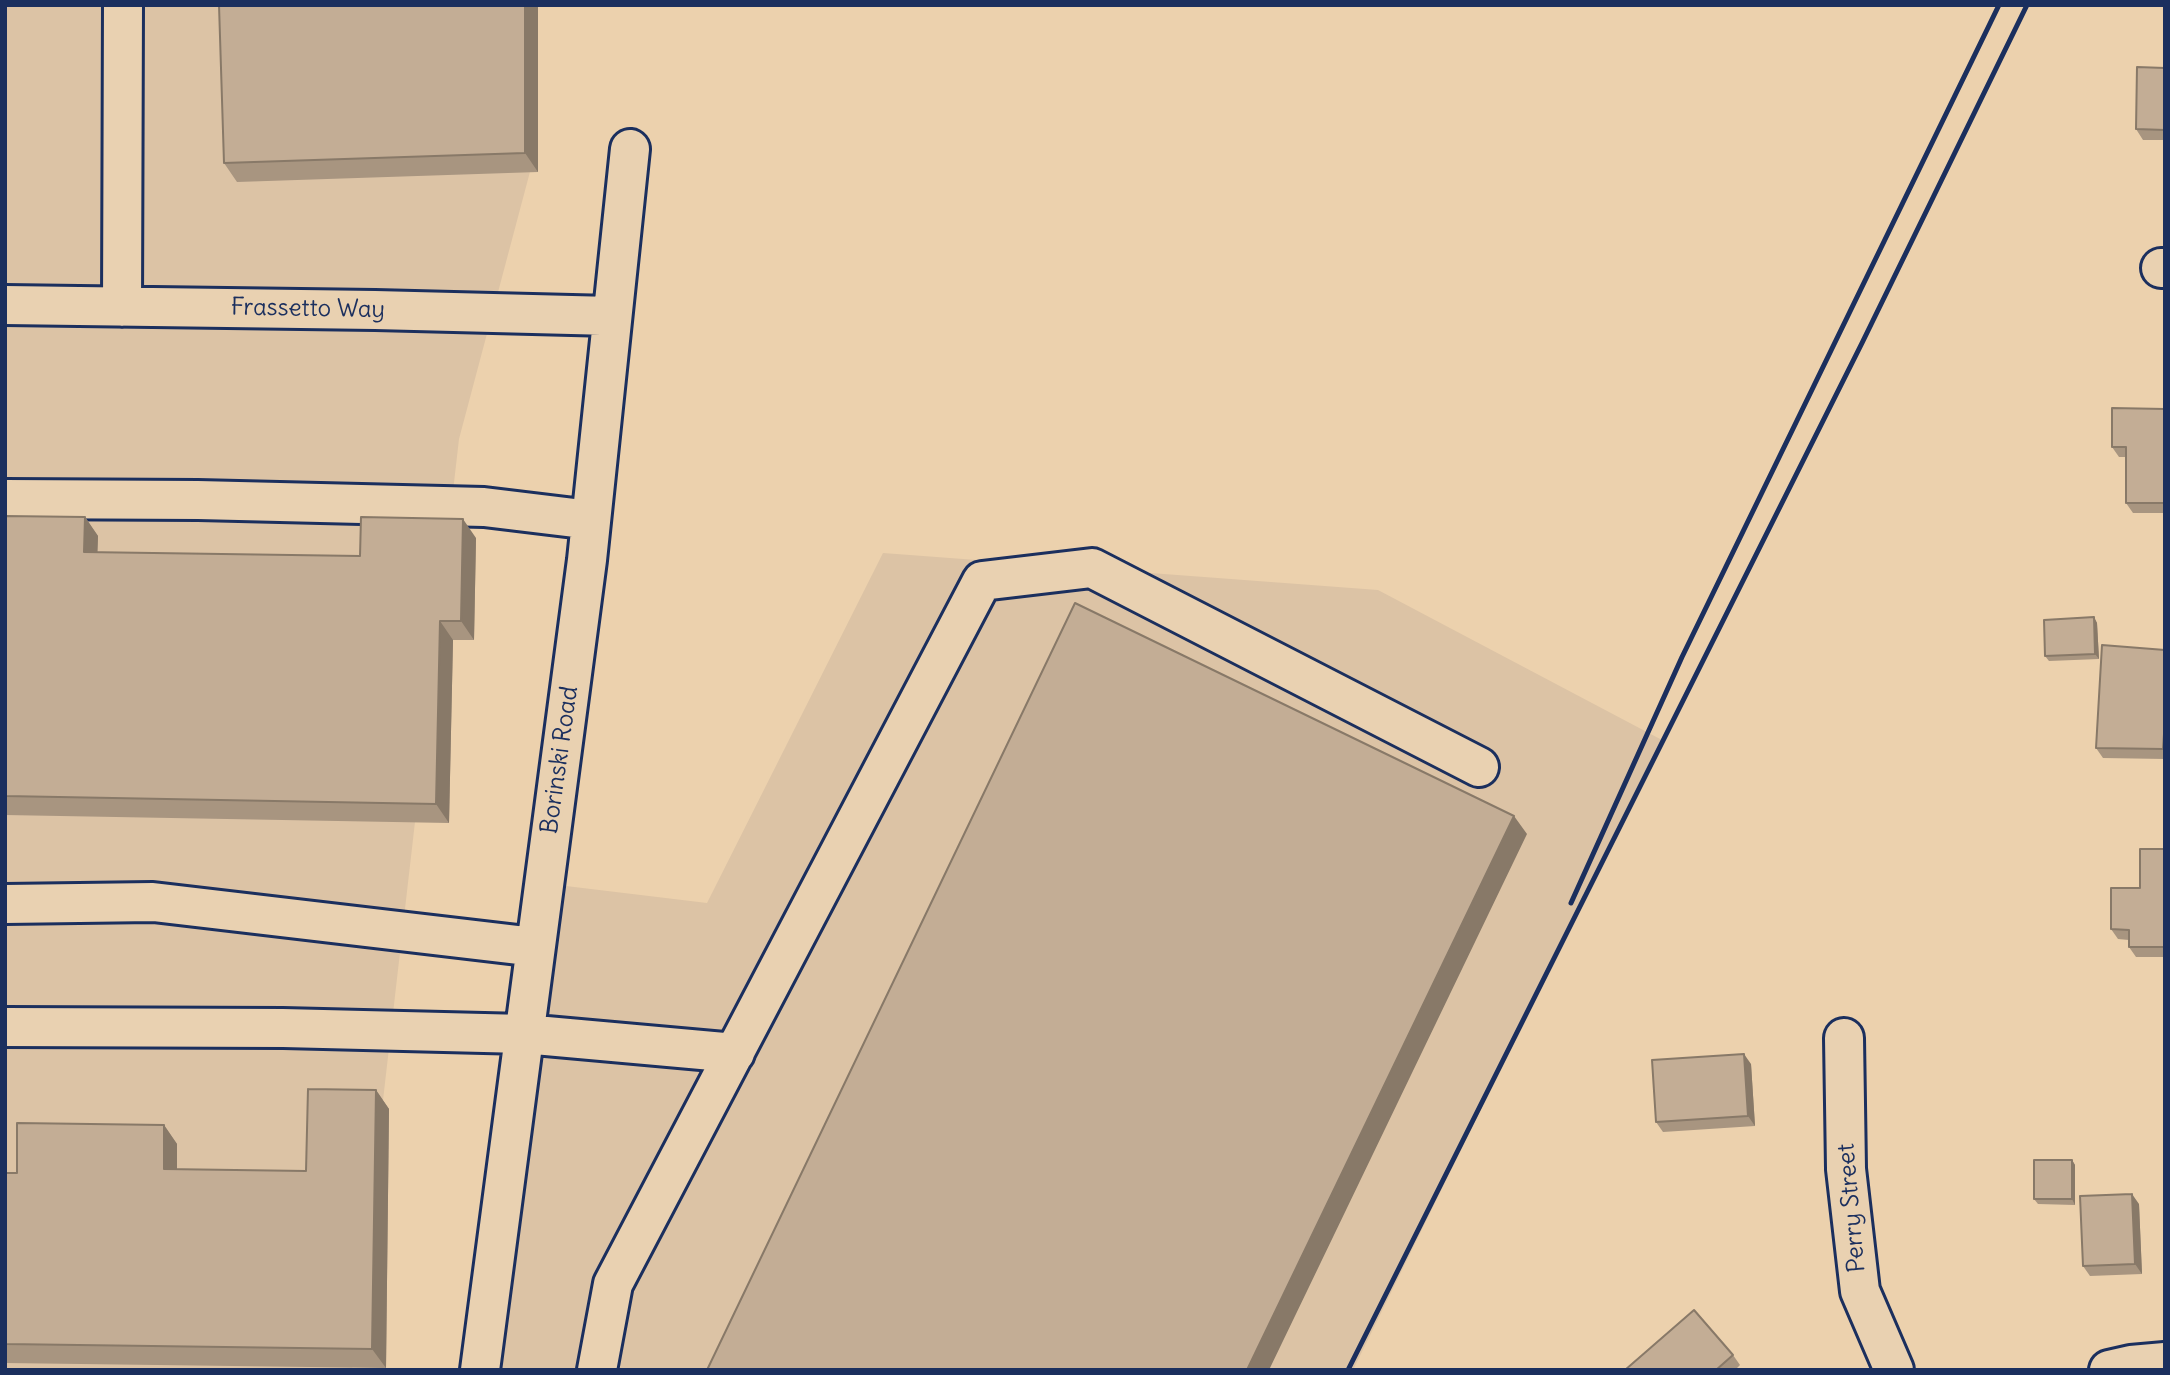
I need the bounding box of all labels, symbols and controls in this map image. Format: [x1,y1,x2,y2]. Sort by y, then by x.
street label: Frassetto Way [231,293,385,325]
street label: Borinski Road [535,684,585,836]
street label: Perry Street [1832,1142,1872,1274]

